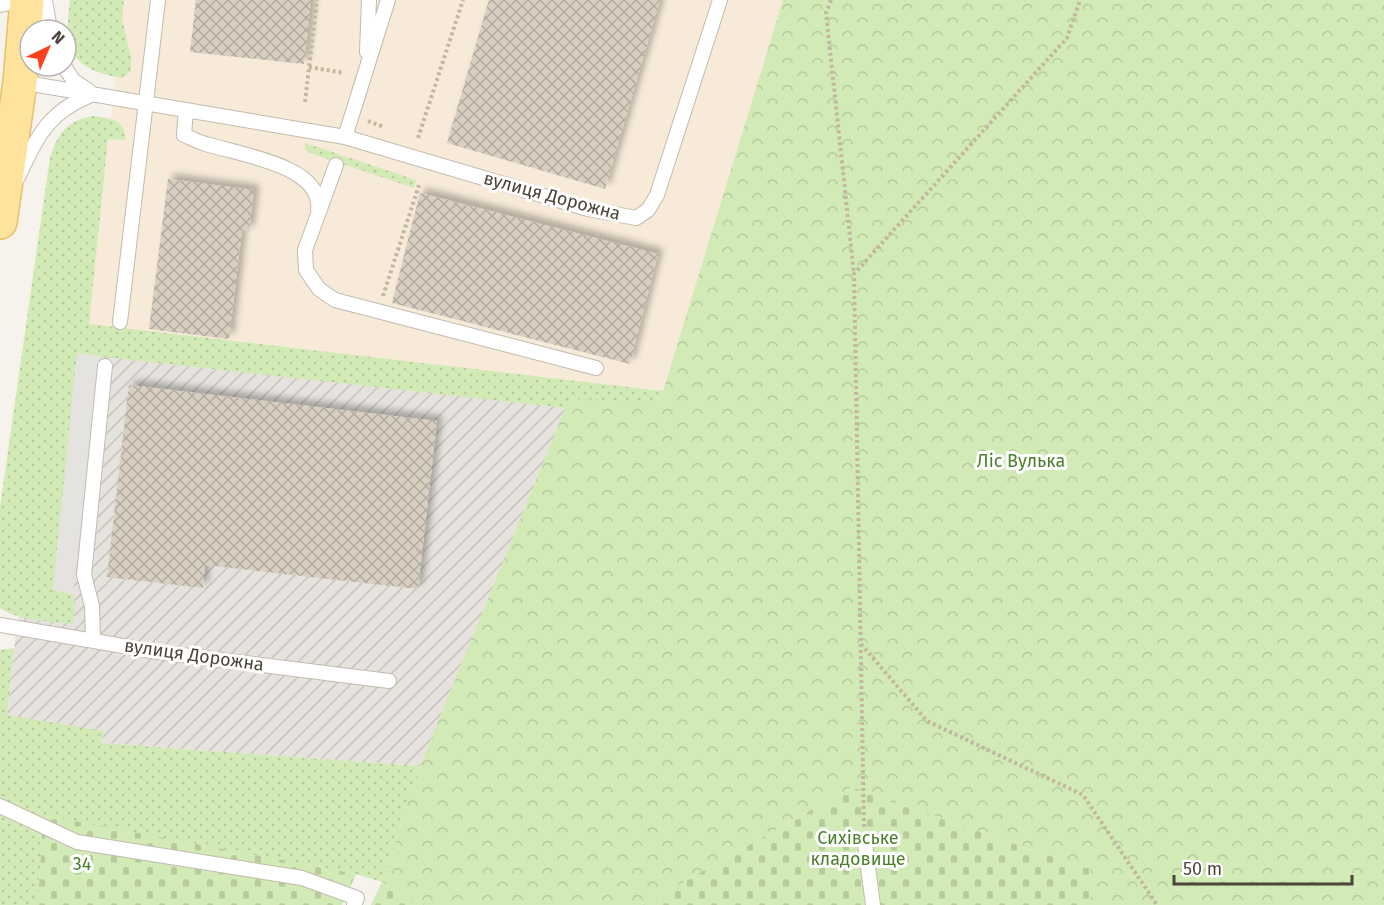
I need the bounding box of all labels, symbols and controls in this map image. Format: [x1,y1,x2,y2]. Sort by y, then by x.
north arrow [18,18,78,78]
text: N [48,27,68,48]
street label: вулиця Дорожна [481,167,623,225]
park label: Ліс Вулька [977,450,1065,472]
street label: вулиця Дорожна [123,634,265,676]
park label: Сихівське кладовище [811,827,905,870]
scale bar [1174,848,1352,886]
park label: 34 [73,853,92,875]
text: 50 m [1183,858,1222,880]

